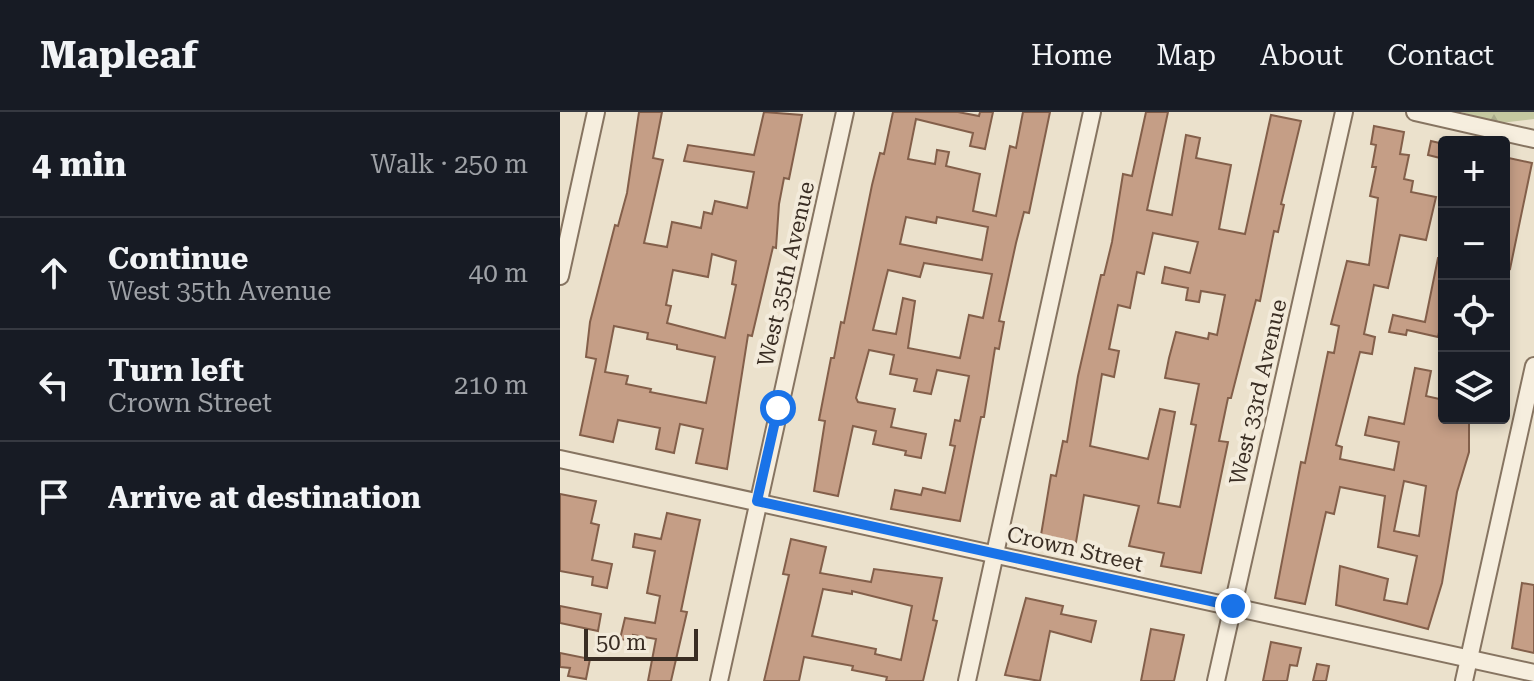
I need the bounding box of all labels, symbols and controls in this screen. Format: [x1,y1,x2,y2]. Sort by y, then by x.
text: Mapleaf [40,33,198,77]
text: Home [1031,39,1112,72]
text: Map [1156,39,1216,72]
text: About [1260,39,1343,72]
text: Contact [1387,39,1494,72]
map controls [1438,136,1510,424]
button: + [1438,136,1510,208]
text: 4 min [32,144,127,184]
text: Walk · 250 m [370,149,528,179]
street label: West 35th Avenue [753,179,819,369]
button: − [1438,208,1510,280]
text: Continue [108,241,248,276]
icon: ahead [32,251,76,295]
text: 40 m [469,258,528,288]
text: West 35th Avenue [108,276,332,306]
button: locate [1438,280,1510,352]
street label: West 33rd Avenue [1224,297,1292,487]
button: layers [1438,352,1510,424]
text: Turn left [108,353,244,388]
icon: left [32,363,76,407]
text: 210 m [454,370,528,400]
text: Crown Street [108,388,272,418]
route start [760,390,796,426]
icon: arrive [32,475,76,519]
text: Arrive at destination [108,480,421,515]
street label: Crown Street [1005,521,1145,577]
route end [1215,588,1251,624]
scale bar [584,625,698,661]
text: 50 m [596,630,646,655]

